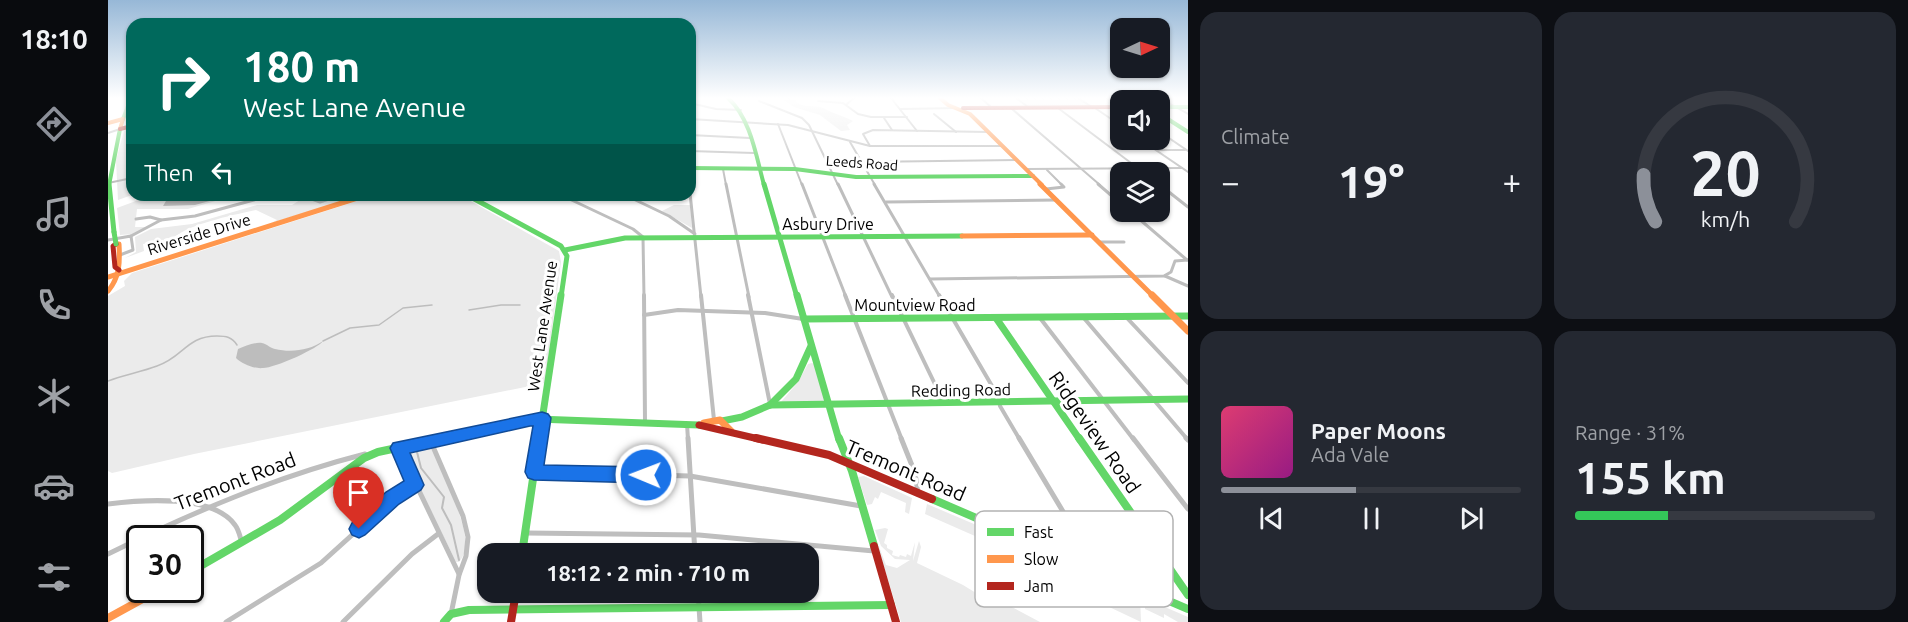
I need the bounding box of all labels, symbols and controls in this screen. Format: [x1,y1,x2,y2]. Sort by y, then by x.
north arrow [1110,18,1170,78]
map controls [1110,18,1170,222]
text: 18:10 [20,24,88,54]
icon: right [144,42,222,120]
text: 180 m [243,43,360,90]
button: sound [1110,90,1170,150]
text: West Lane Avenue [243,92,466,122]
icon: directions [33,103,75,145]
text: Climate [1221,125,1290,148]
text: 20 [1690,138,1760,208]
street label: Leeds Road [825,152,899,174]
icon: left [206,156,239,189]
text: 19° [1338,156,1404,207]
text: Then [144,160,194,185]
button: layers [1110,162,1170,222]
text: − [1221,163,1240,200]
text: + [1502,163,1521,200]
icon: music [33,193,75,235]
text: km/h [1700,208,1750,232]
street label: Riverside Drive [145,210,253,258]
street label: Asbury Drive [782,215,874,233]
street label: West Lane Avenue [524,259,560,393]
icon: phone [33,284,75,326]
street label: Mountview Road [854,296,976,314]
street label: Ridgeview Road [1044,367,1146,497]
icon: climate [33,375,75,417]
street label: Redding Road [911,380,1011,400]
text: Paper Moons [1311,418,1446,443]
text: Range · 31% [1575,421,1685,444]
street label: Tremont Road [843,434,969,506]
position arrow [614,443,678,507]
text: Ada Vale [1311,443,1389,466]
street label: Tremont Road [171,447,299,515]
text: 155 km [1575,452,1726,503]
icon: car [33,465,75,507]
pin [333,467,384,529]
icon: arrive [342,476,375,509]
icon: previous [1255,502,1288,535]
icon: pause [1355,502,1388,535]
icon: next [1455,502,1488,535]
legend [975,511,1173,607]
text: Fast [1024,523,1054,541]
speed limit sign: 30 [126,525,204,603]
text: Slow [1024,550,1059,568]
icon: filters [33,556,75,598]
text: 18:12 · 2 min · 710 m [546,560,750,585]
text: Jam [1024,577,1054,595]

